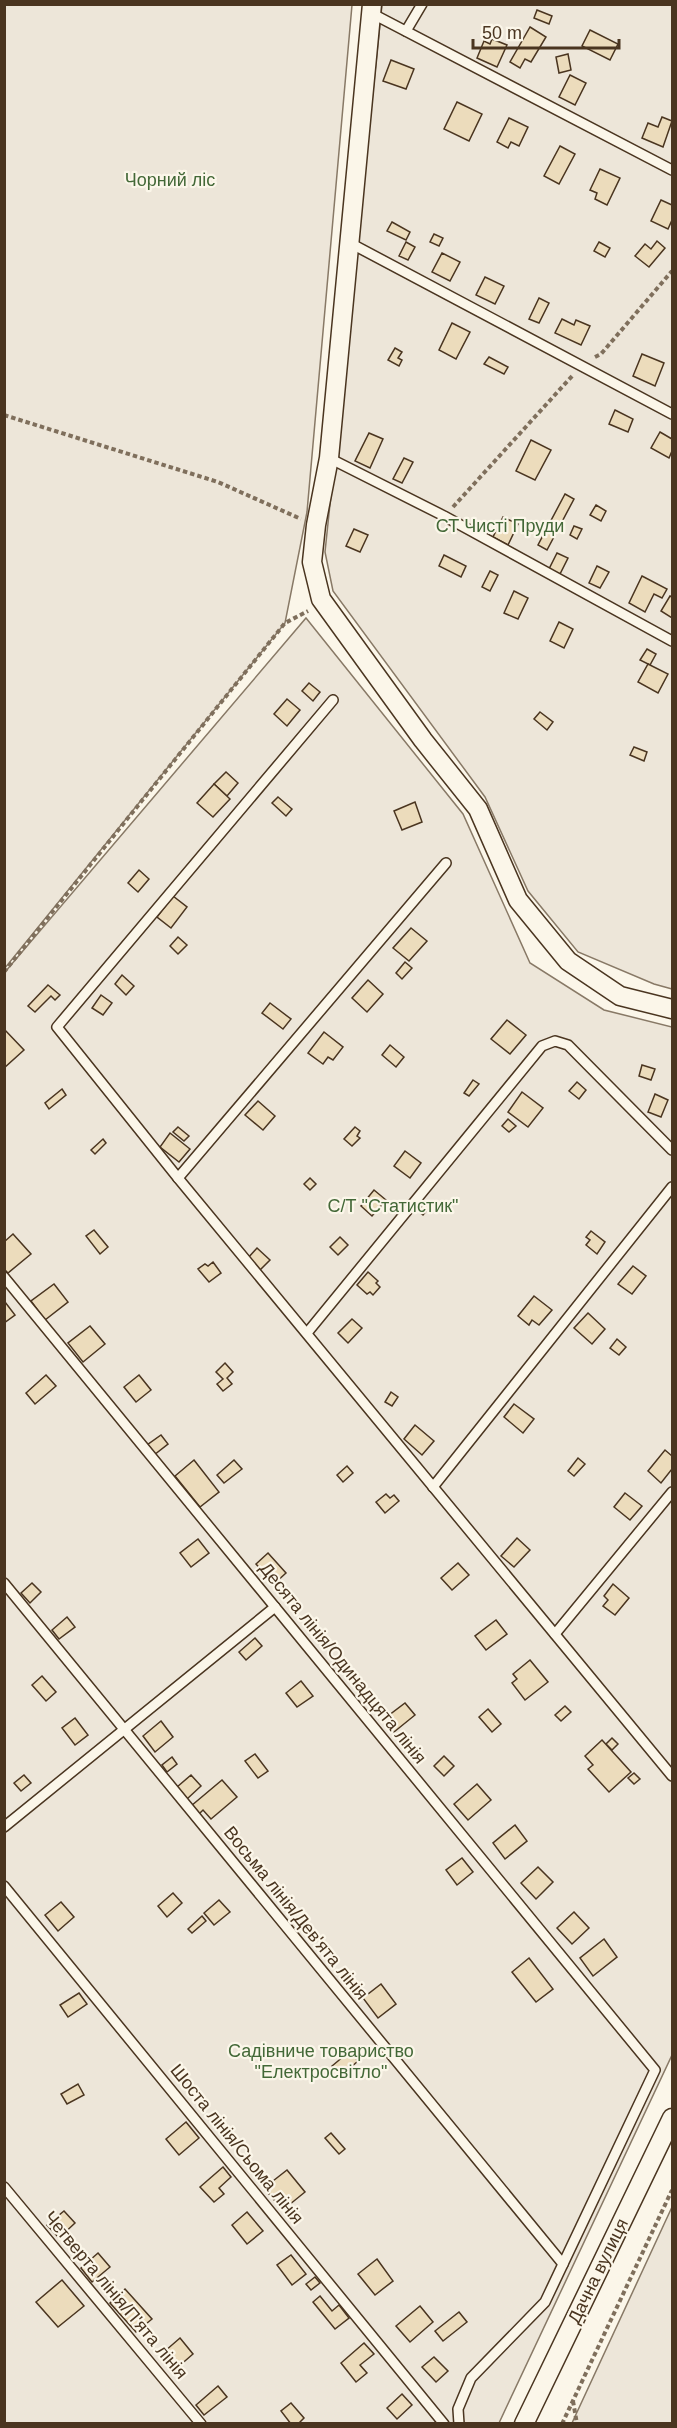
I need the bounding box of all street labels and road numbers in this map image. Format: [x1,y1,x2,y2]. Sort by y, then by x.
street label: Десята лінія/Одинадцята лінія [256,1558,430,1768]
street label: Восьма лінія/Дев'ята лінія [220,1822,372,2004]
street label: Шоста лінія/Сьома лінія [166,2060,308,2228]
street label: Четверта лінія/П'ята лінія [40,2207,192,2383]
street label: Дачна вулиця [564,2215,632,2327]

